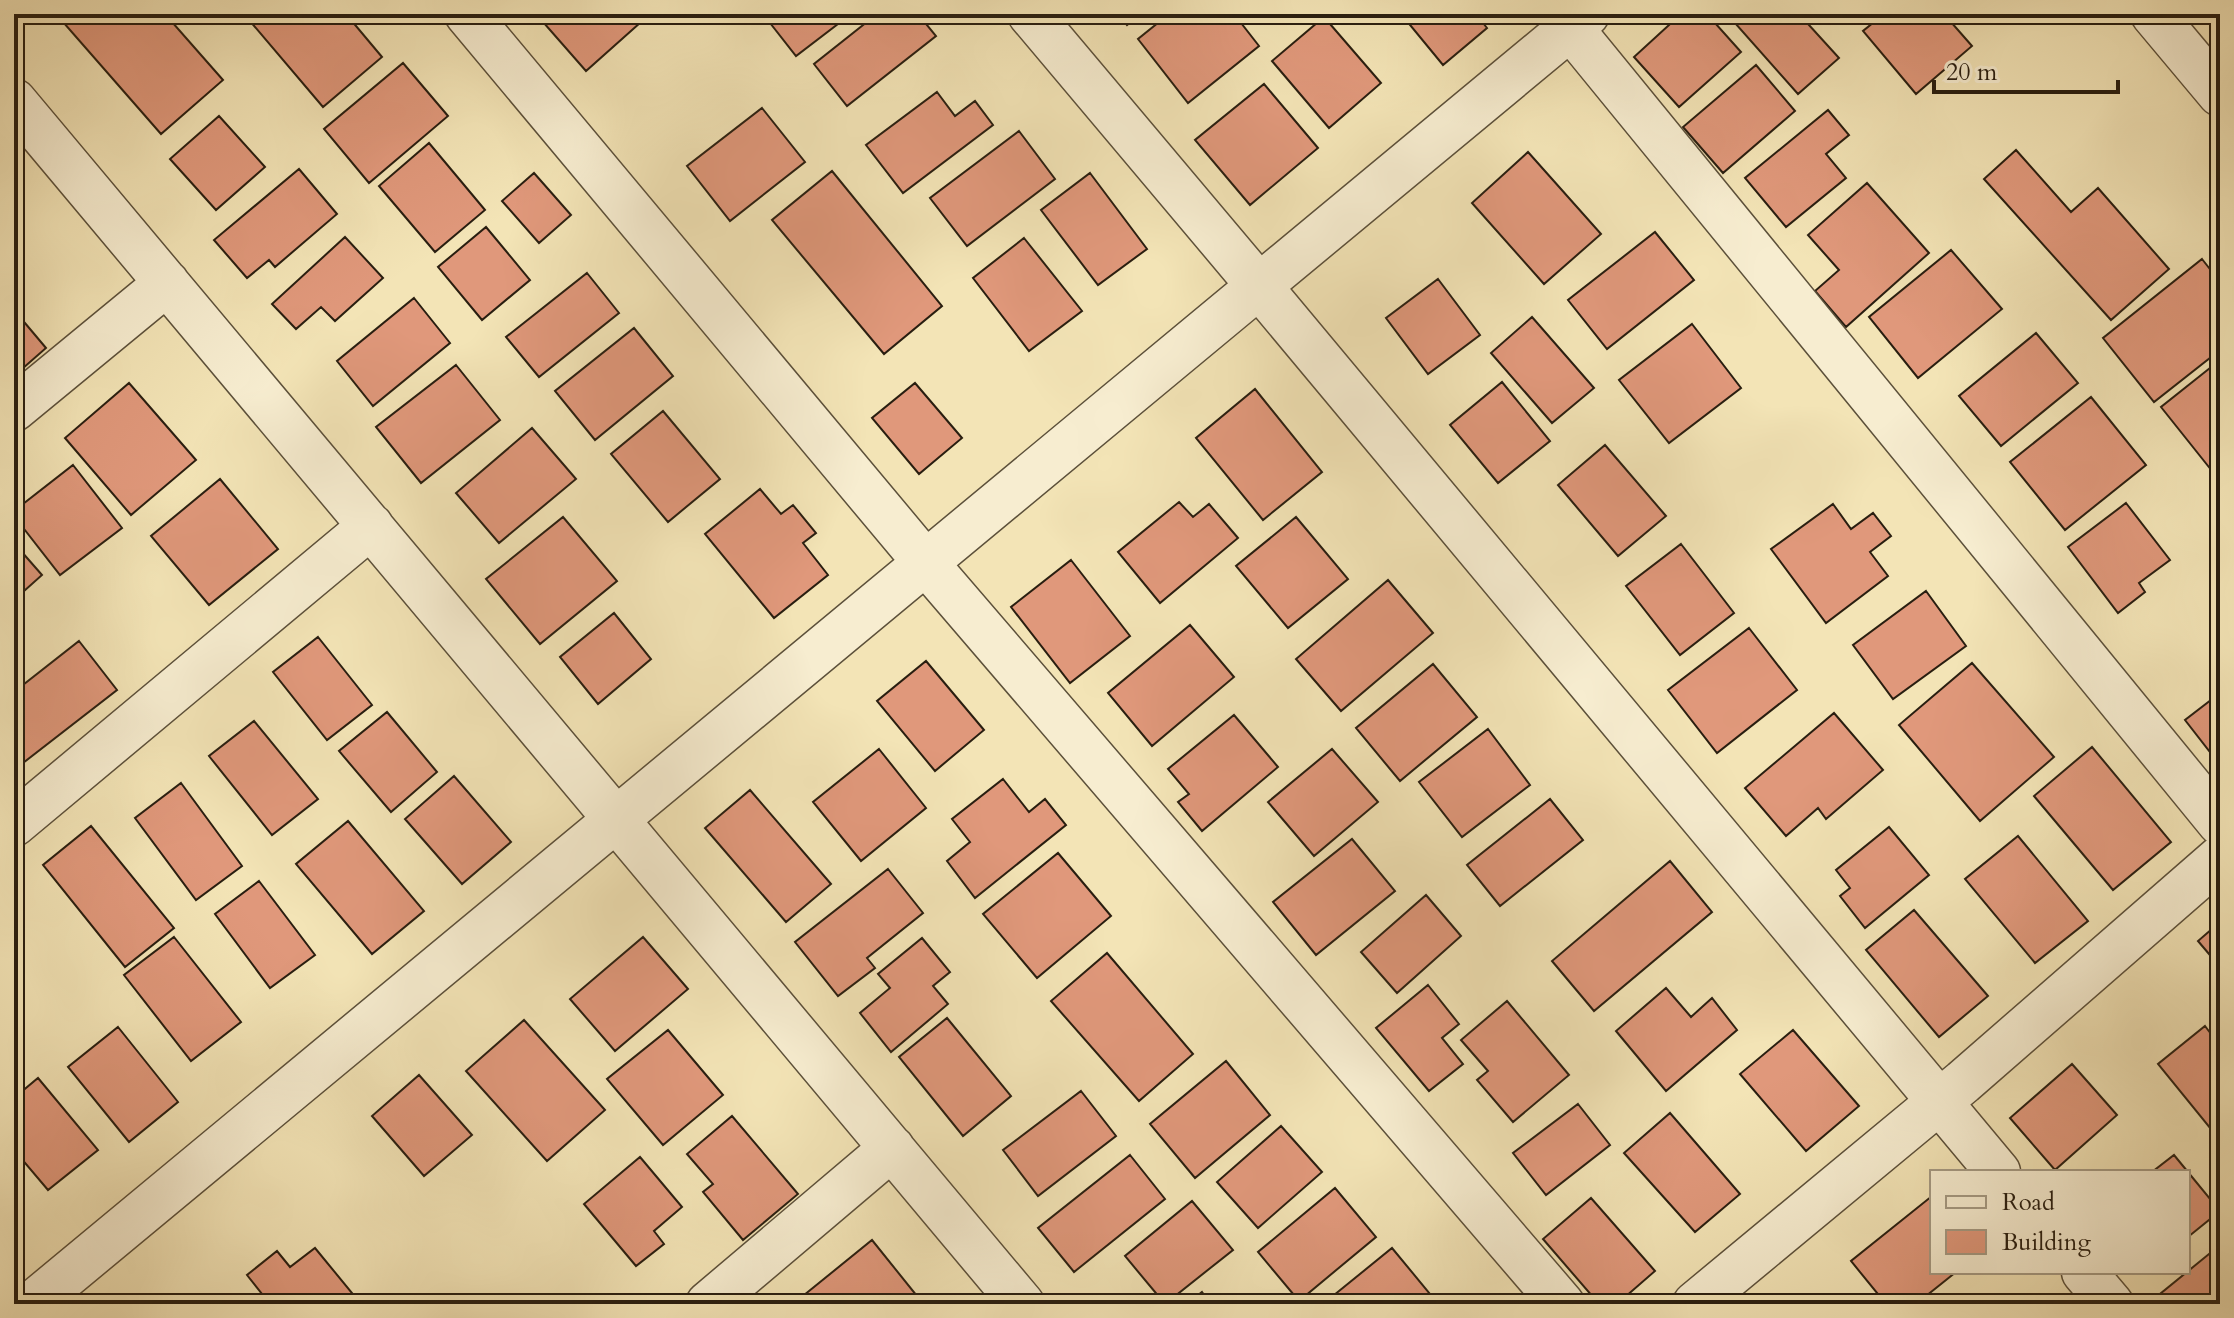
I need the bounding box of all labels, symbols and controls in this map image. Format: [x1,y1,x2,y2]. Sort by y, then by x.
scale bar [1934,44,2118,94]
text: 20 m [1946,56,1998,89]
legend [1930,1170,2190,1274]
text: Road [2002,1186,2055,1219]
text: Building [2002,1226,2092,1259]

